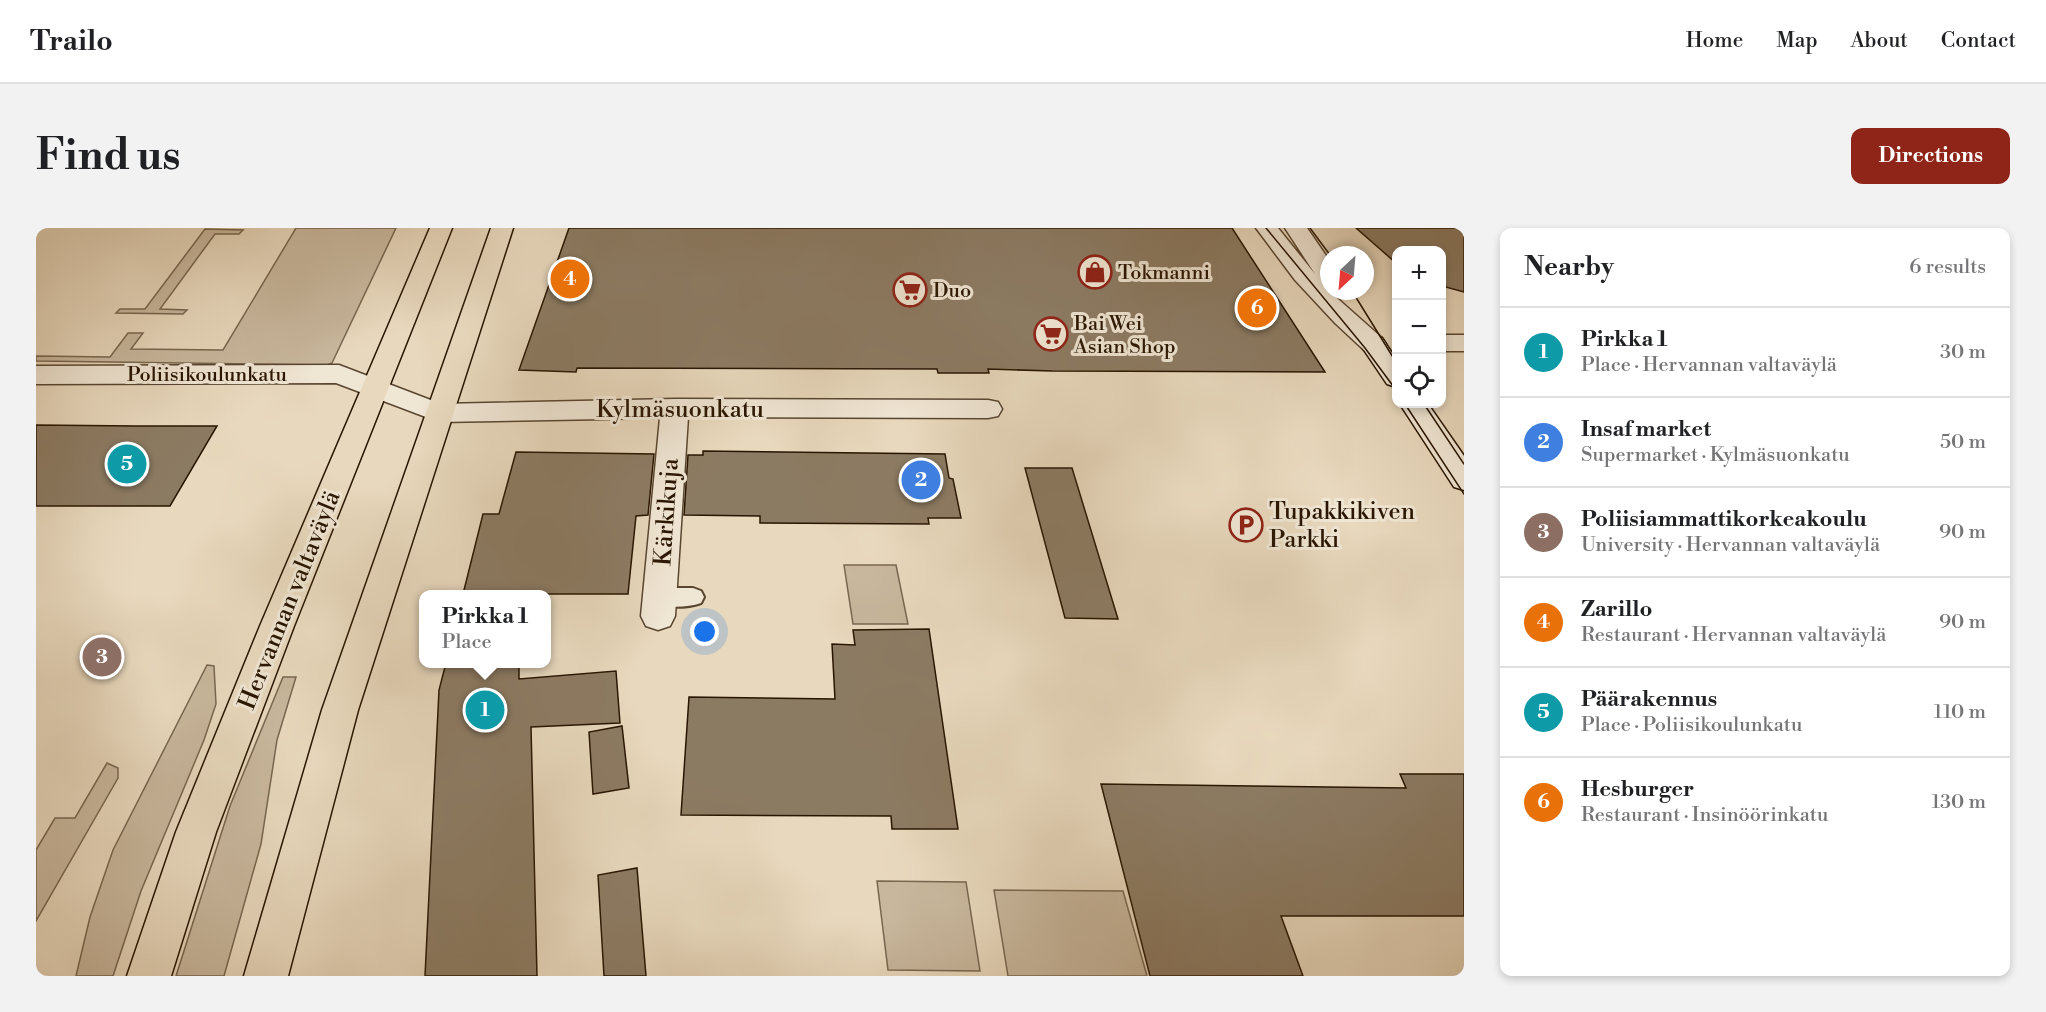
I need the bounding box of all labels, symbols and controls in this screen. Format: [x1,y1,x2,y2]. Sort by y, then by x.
text: Trailo [30,24,113,59]
text: Home [1686,28,1743,54]
text: Map [1776,28,1818,54]
text: About [1851,28,1908,54]
text: Contact [1941,28,2016,54]
button: Directions [1851,128,2010,184]
text: Find us [36,130,180,183]
north arrow [1320,246,1374,300]
map controls [1392,246,1446,408]
button: + [1392,246,1446,300]
text: Nearby [1524,251,1614,283]
shop icon: Tokmanni [1077,254,1113,290]
text: 6 results [1909,255,1986,280]
pin: 4 [550,256,590,302]
place label: Tokmanni [1118,261,1210,286]
supermarket icon: Duo [892,272,928,308]
place label: Duo [933,279,971,304]
pin: 6 [1238,286,1276,331]
button: − [1392,300,1446,354]
place label: Bai Wei Asian Shop [1073,312,1175,360]
supermarket icon: Bai Wei Asian Shop [1033,316,1069,352]
text: Pirkka 1 [1581,326,1668,353]
text: 1 [1539,340,1548,365]
text: 30 m [1940,340,1986,365]
text: Place · Hervannan valtaväylä [1581,353,1837,378]
button: locate [1392,354,1446,408]
street label: Poliisikoulunkatu [127,363,287,388]
street label: Kylmäsuonkatu [596,395,764,425]
text: Insaf market [1581,416,1711,443]
text: 2 [1537,430,1550,455]
text: 50 m [1940,430,1986,455]
pin: 5 [108,442,146,486]
text: Supermarket · Kylmäsuonkatu [1581,443,1850,468]
street label: Kärkikuja [648,456,686,567]
pin: 2 [902,458,940,502]
street label: Hervannan valtaväylä [232,486,348,714]
place label: Tupakkikiven Parkki [1269,497,1415,555]
text: Poliisiammattikorkeakoulu [1581,506,1867,533]
parking icon: Tupakkikiven Parkki [1228,507,1264,543]
text: 3 [1537,520,1550,545]
text: 90 m [1939,520,1986,545]
text: University · Hervannan valtaväylä [1581,533,1880,558]
popup [419,590,551,668]
text: Zarillo [1581,596,1653,623]
text: Pirkka 1 [442,603,528,630]
text: 4 [1537,610,1550,635]
text: 90 m [1939,610,1986,635]
your location [690,617,719,646]
text: Restaurant · Hervannan valtaväylä [1581,623,1886,648]
text: Place [442,630,492,655]
pin: 3 [82,634,122,680]
text: Päärakennus [1581,686,1717,713]
pin: 1 [466,688,504,732]
text: 5 [1537,700,1550,725]
text: 110 m [1934,700,1986,725]
text: Place · Poliisikoulunkatu [1581,713,1802,738]
text: Hesburger [1581,776,1694,803]
text: 6 [1537,790,1550,815]
text: 130 m [1931,790,1986,815]
text: Restaurant · Insinöörinkatu [1581,803,1828,828]

